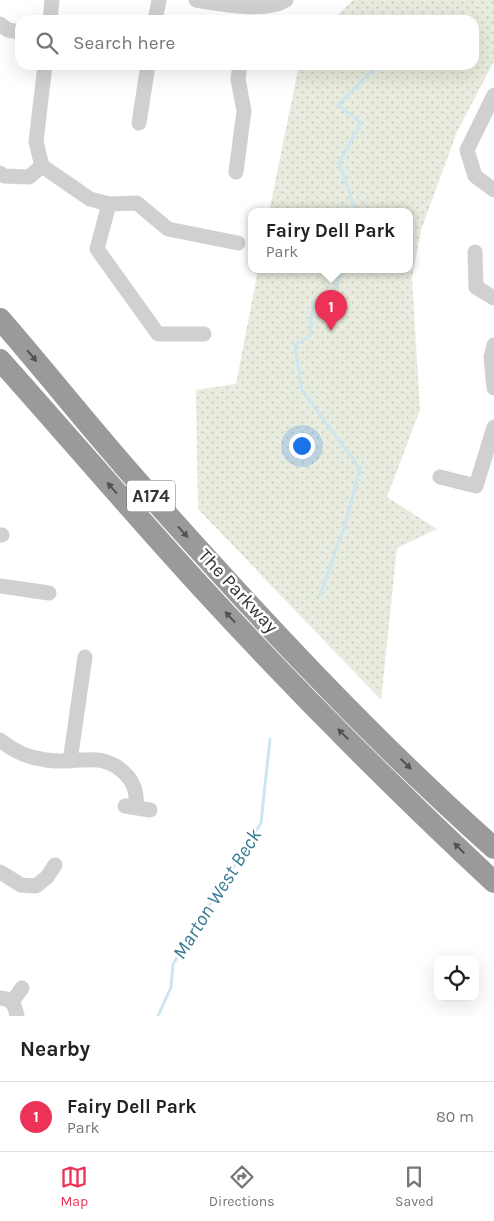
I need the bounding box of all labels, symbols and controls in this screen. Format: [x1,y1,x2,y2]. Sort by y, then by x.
search box [15,15,479,70]
icon: search [33,29,61,57]
text: Search here [73,32,175,54]
popup [248,208,413,273]
text: Fairy Dell Park [266,220,395,242]
text: Park [266,242,298,261]
pin: 1 [315,290,347,331]
one-way arrow [26,349,37,362]
your location [289,433,315,459]
road number: A174 [127,481,175,512]
one-way arrow [107,482,118,494]
one-way arrow [177,525,189,537]
street label: The Parkway [194,544,283,638]
one-way arrow [224,612,236,624]
one-way arrow [337,728,349,740]
one-way arrow [399,758,411,770]
water label: Marton West Beck [168,824,267,963]
one-way arrow [453,842,465,854]
map controls [434,956,479,1001]
button: locate [434,956,479,1001]
text: Nearby [20,1037,90,1061]
text: Fairy Dell Park [67,1096,196,1118]
text: 1 [33,1107,39,1126]
text: 80 m [436,1107,474,1126]
text: Park [67,1118,99,1137]
tab: Map [60,1163,88,1210]
tab: Directions [209,1163,275,1210]
tab: Saved [395,1163,434,1210]

